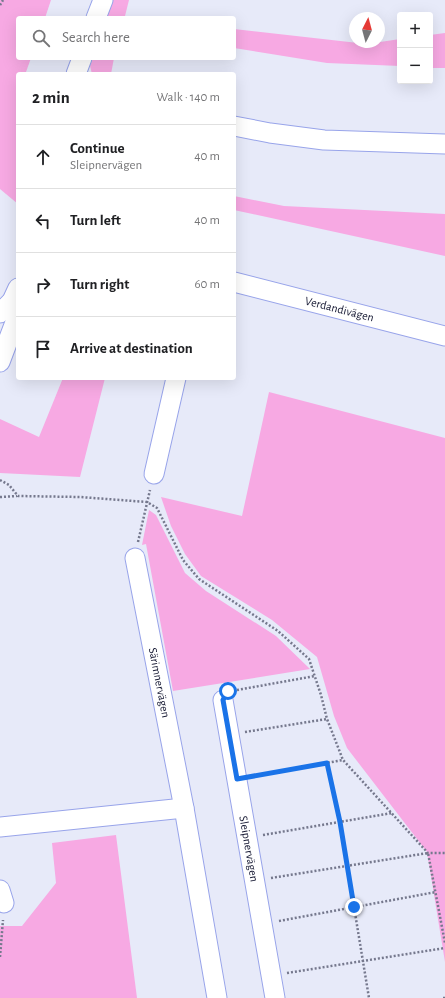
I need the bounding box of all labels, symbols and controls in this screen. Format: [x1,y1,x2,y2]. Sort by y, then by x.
north arrow [349,12,385,48]
map controls [397,12,433,84]
button: + [397,12,433,48]
search box [16,16,236,60]
icon: search [30,27,52,49]
text: Search here [62,30,130,45]
button: − [397,48,433,84]
text: 2 min [32,89,70,106]
text: Walk · 140 m [157,91,220,104]
text: Continue [70,141,125,156]
icon: ahead [32,146,54,168]
text: 40 m [194,150,220,163]
text: Sleipnervägen [70,159,142,172]
icon: left [32,210,54,232]
text: Turn left [70,213,121,228]
text: 40 m [194,214,220,227]
icon: right [32,274,54,296]
text: Turn right [70,277,129,292]
text: 60 m [194,278,220,291]
street label: Verdandivägen [304,294,375,324]
icon: arrive [32,338,54,360]
text: Arrive at destination [70,341,193,356]
street label: Särimnervägen [147,647,172,719]
route start [219,682,237,700]
street label: Sleipnervägen [237,815,261,883]
route end [345,898,363,916]

